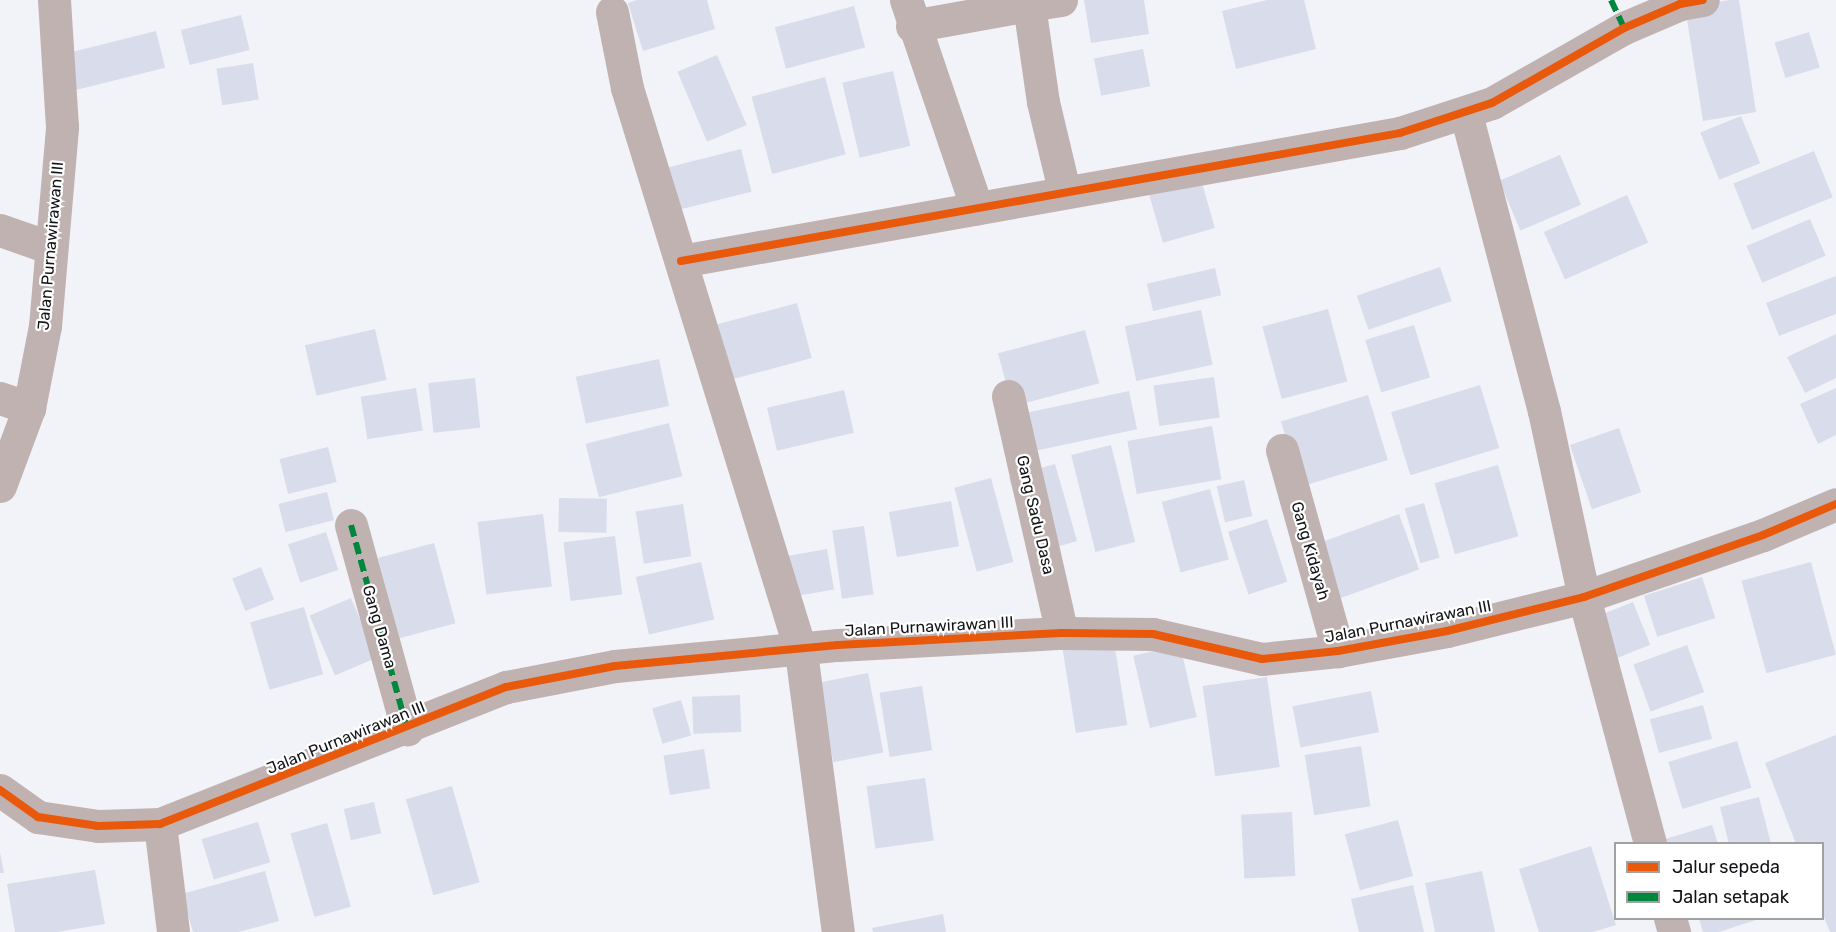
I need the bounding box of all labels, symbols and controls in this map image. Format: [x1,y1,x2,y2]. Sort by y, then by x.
street label: Jalan Purnawirawan III [34,161,68,331]
street label: Gang Sadu Dasa [1012,454,1058,576]
street label: Gang Kidayah [1287,499,1333,603]
street label: Gang Dama [358,583,400,671]
street label: Jalan Purnawirawan III [1323,596,1493,648]
street label: Jalan Purnawirawan III [844,613,1014,641]
street label: Jalan Purnawirawan III [264,697,428,779]
legend [1614,842,1824,920]
text: Jalur sepeda [1672,856,1780,878]
text: Jalan setapak [1672,886,1789,908]

